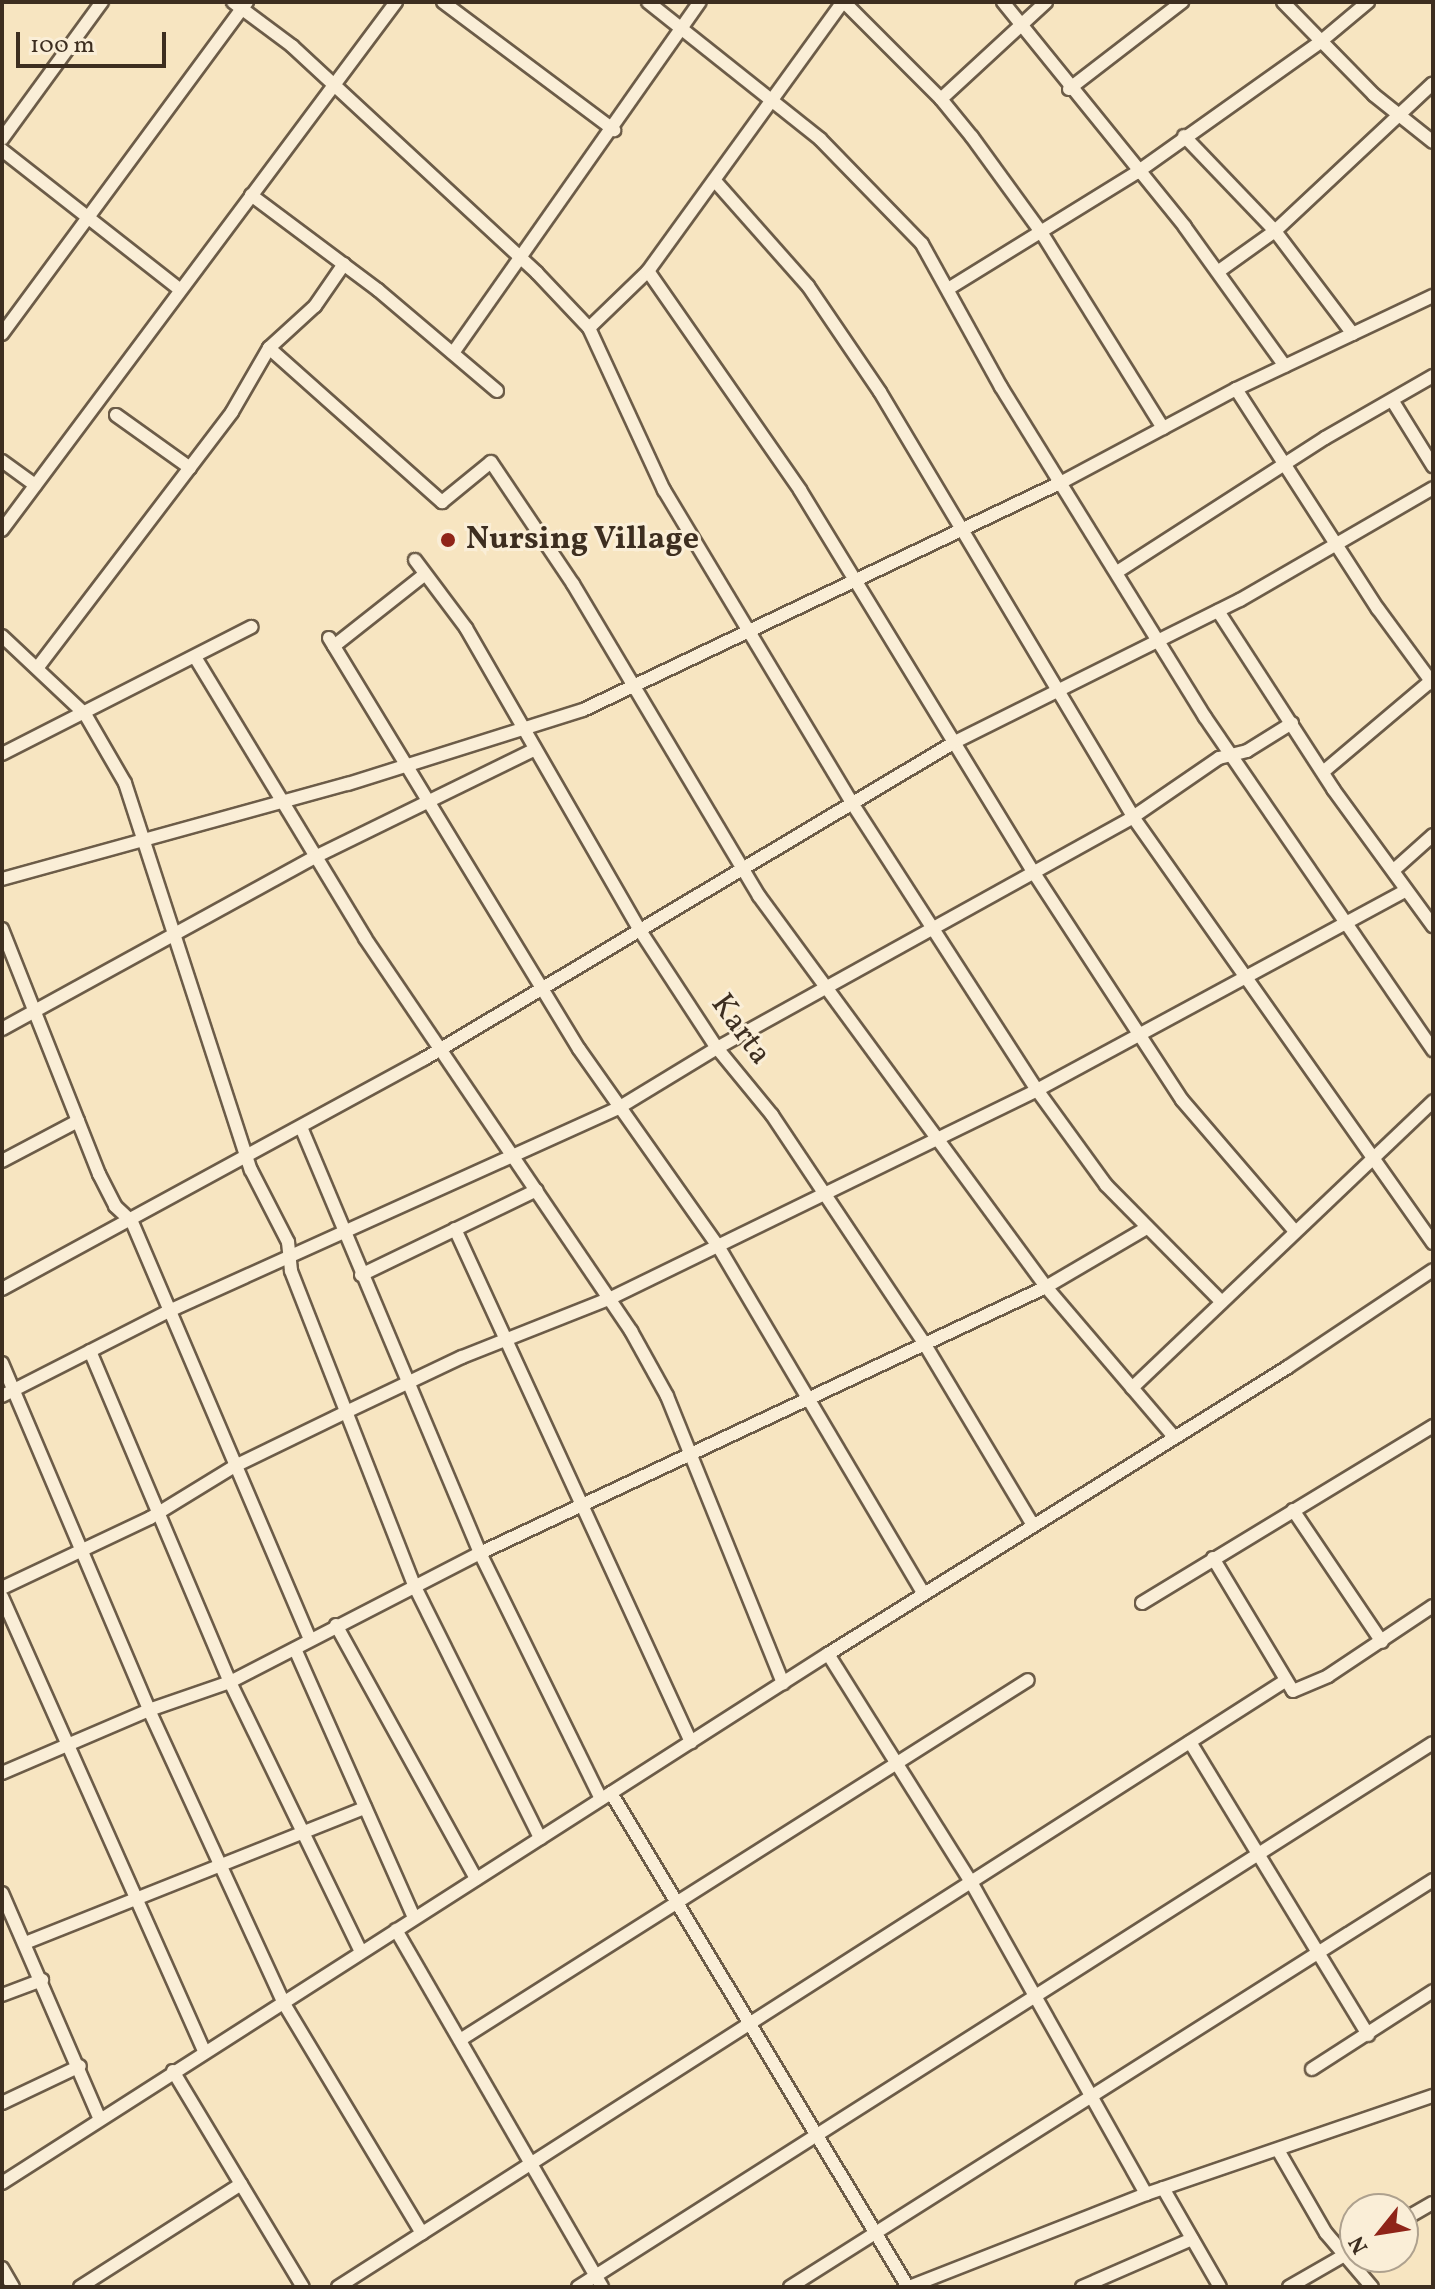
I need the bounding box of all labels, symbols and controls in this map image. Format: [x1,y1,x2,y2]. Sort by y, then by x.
scale bar [20,16,170,66]
text: 100 m [30,29,95,63]
place label: Nursing Village [466,521,700,559]
marker: Nursing Village [437,529,459,551]
street label: Karta [701,987,779,1073]
north arrow [1339,2193,1419,2273]
text: N [1342,2230,1377,2259]

